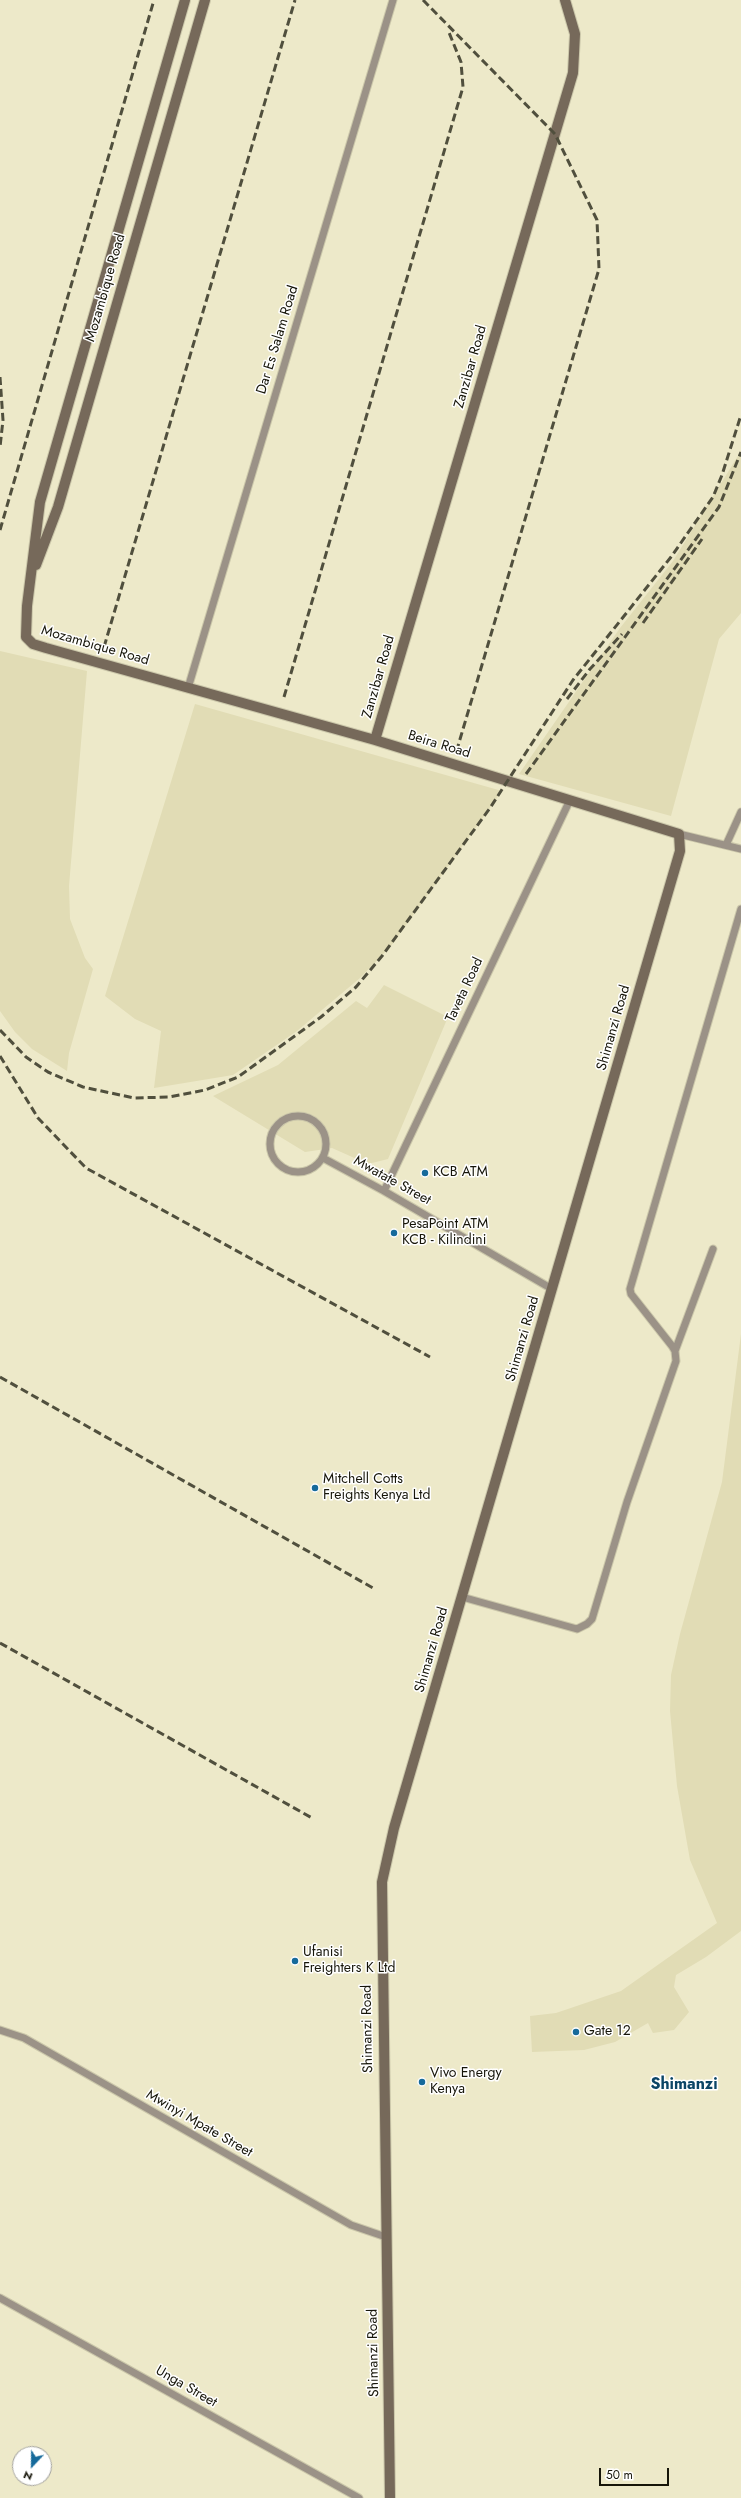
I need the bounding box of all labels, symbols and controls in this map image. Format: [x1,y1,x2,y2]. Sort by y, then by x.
street label: Mozambique Road [83,232,129,344]
street label: Dar Es Salam Road [254,284,302,396]
street label: Zanzibar Road [451,323,491,411]
street label: Mozambique Road [39,623,151,669]
street label: Zanzibar Road [359,633,399,721]
street label: Beira Road [406,728,472,762]
street label: Taveta Road [443,955,487,1025]
street label: Shimanzi Road [594,983,634,1073]
street label: Mwatate Street [350,1153,434,1209]
place label: KCB ATM [433,1165,488,1181]
marker: KCB ATM [420,1168,430,1178]
place label: PesaPoint ATM KCB - Kilindini [402,1217,488,1250]
marker: PesaPoint ATM KCB - Kilindini [389,1228,399,1238]
street label: Shimanzi Road [503,1294,543,1384]
place label: Mitchell Cotts Freights Kenya Ltd [323,1472,430,1504]
marker: Mitchell Cotts Freights Kenya Ltd [310,1483,320,1493]
street label: Shimanzi Road [412,1605,452,1695]
place label: Ufanisi Freighters K Ltd [303,1945,395,1978]
marker: Ufanisi Freighters K Ltd [290,1956,300,1966]
street label: Shimanzi Road [359,1985,377,2073]
place label: Gate 12 [584,2024,631,2040]
marker: Gate 12 [571,2027,581,2037]
place label: Vivo Energy Kenya [430,2066,502,2098]
district label: Shimanzi [650,2075,718,2095]
marker: Vivo Energy Kenya [417,2077,427,2087]
street label: Mwinyi Mpate Street [143,2087,255,2161]
street label: Shimanzi Road [365,2309,383,2397]
street label: Unga Street [152,2363,220,2411]
north arrow [12,2446,52,2486]
scale bar [601,2460,671,2486]
text: 50 m [606,2466,633,2484]
text: N [21,2467,35,2485]

